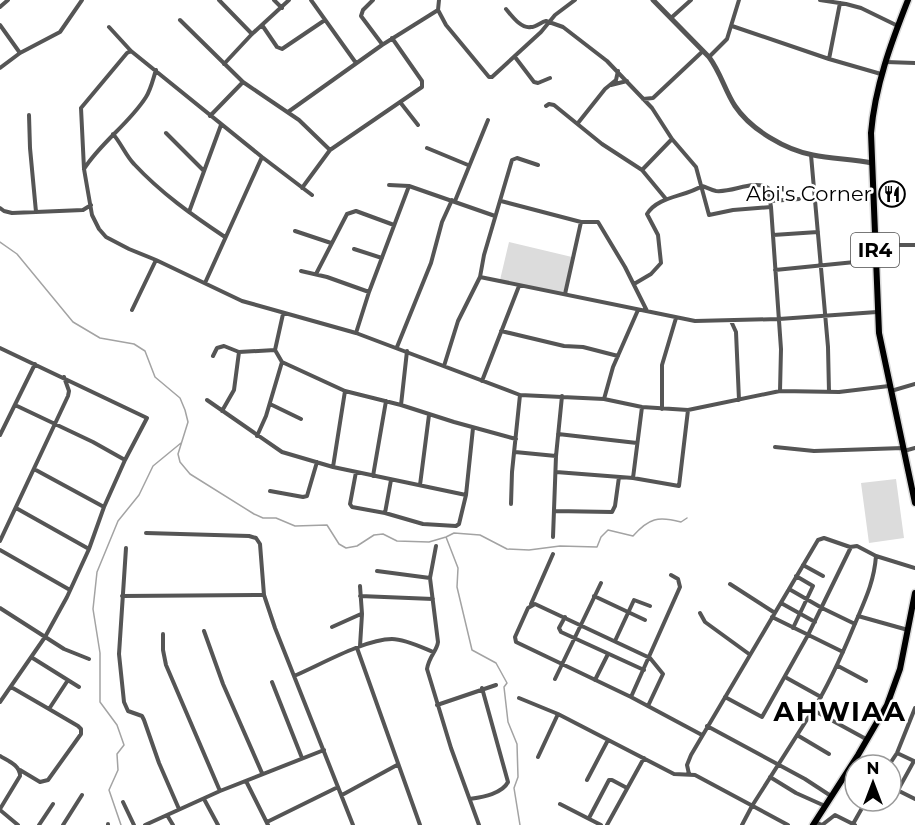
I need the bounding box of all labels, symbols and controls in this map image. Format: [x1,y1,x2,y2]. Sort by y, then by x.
restaurant icon: Abi's Corner [877,179,907,209]
place label: Abi's Corner [746,181,872,206]
road number: IR4 [851,233,899,267]
district label: AHWIAA [773,695,906,728]
north arrow [843,753,903,813]
text: N [867,759,879,778]

